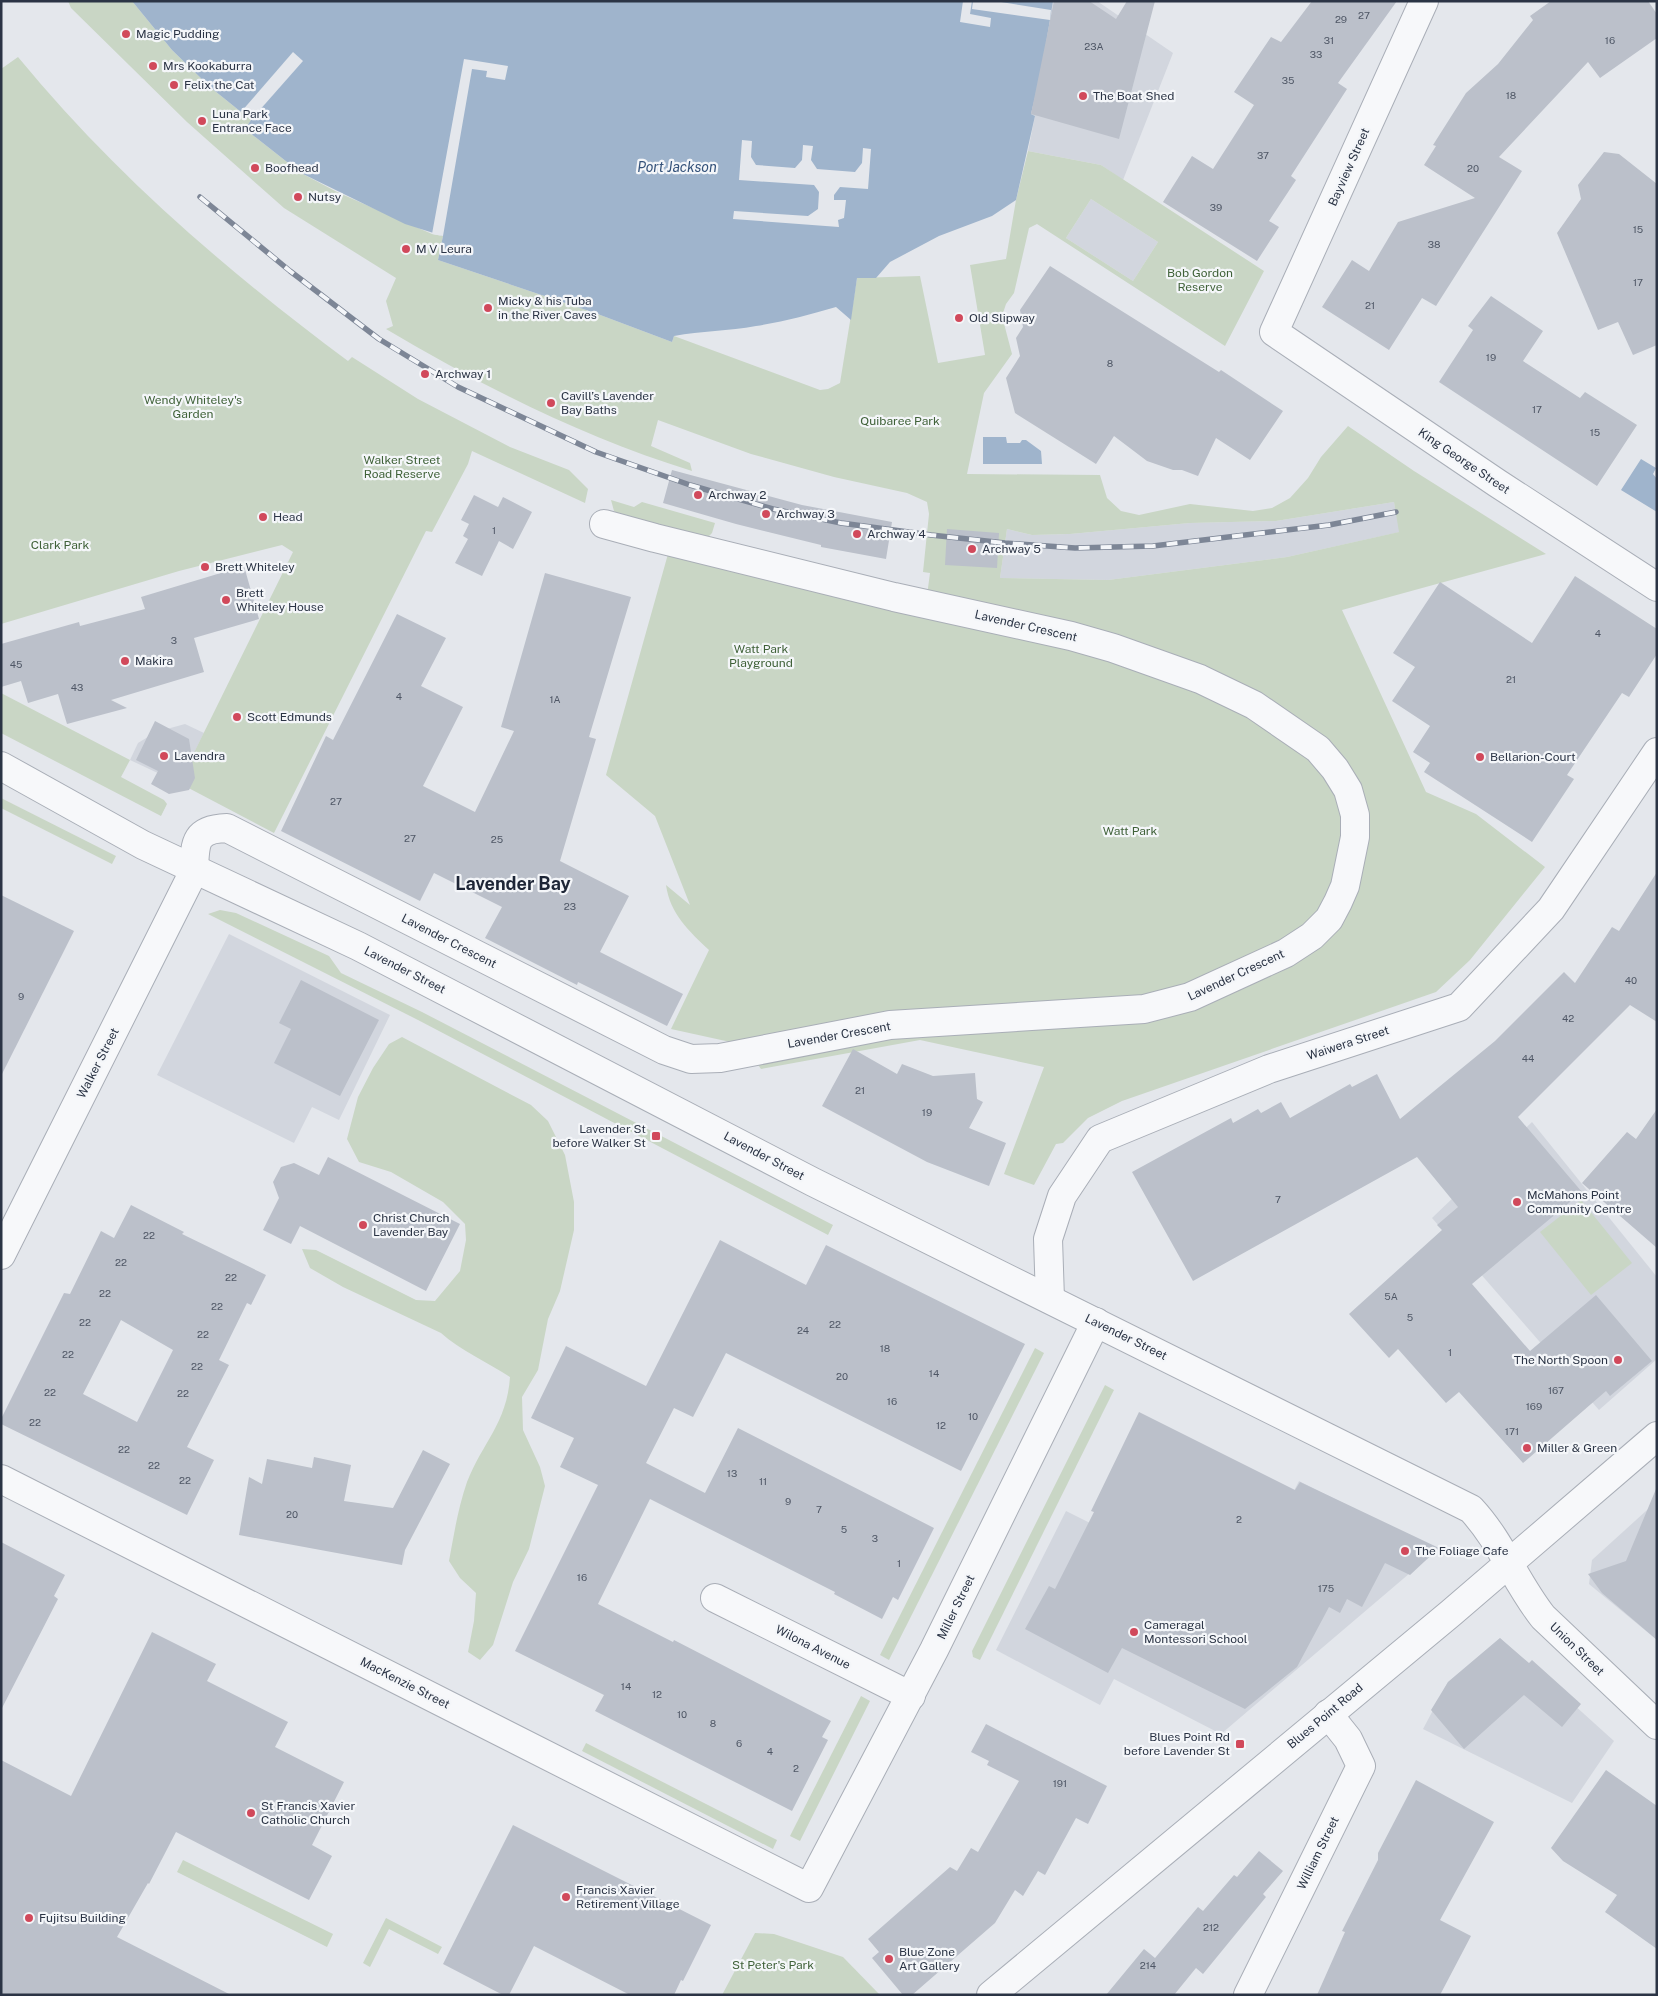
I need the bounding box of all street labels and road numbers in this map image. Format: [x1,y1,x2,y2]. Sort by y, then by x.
street label: Bayview Street [1326,125,1373,208]
street label: King George Street [1416,425,1513,497]
street label: Lavender Crescent [973,607,1079,645]
street label: Lavender Crescent [399,911,499,971]
street label: Lavender Street [362,943,448,997]
street label: Lavender Crescent [1186,946,1287,1003]
street label: Lavender Crescent [786,1019,892,1051]
street label: Waiwera Street [1305,1023,1391,1063]
street label: Walker Street [74,1025,122,1101]
street label: Lavender Street [721,1129,807,1183]
street label: Lavender Street [1083,1311,1170,1363]
street label: Miller Street [934,1572,978,1641]
street label: Union Street [1547,1620,1607,1679]
street label: Wilona Avenue [773,1622,853,1672]
street label: MacKenzie Street [358,1654,452,1712]
street label: Blues Point Road [1284,1680,1366,1752]
street label: William Street [1294,1814,1342,1892]

